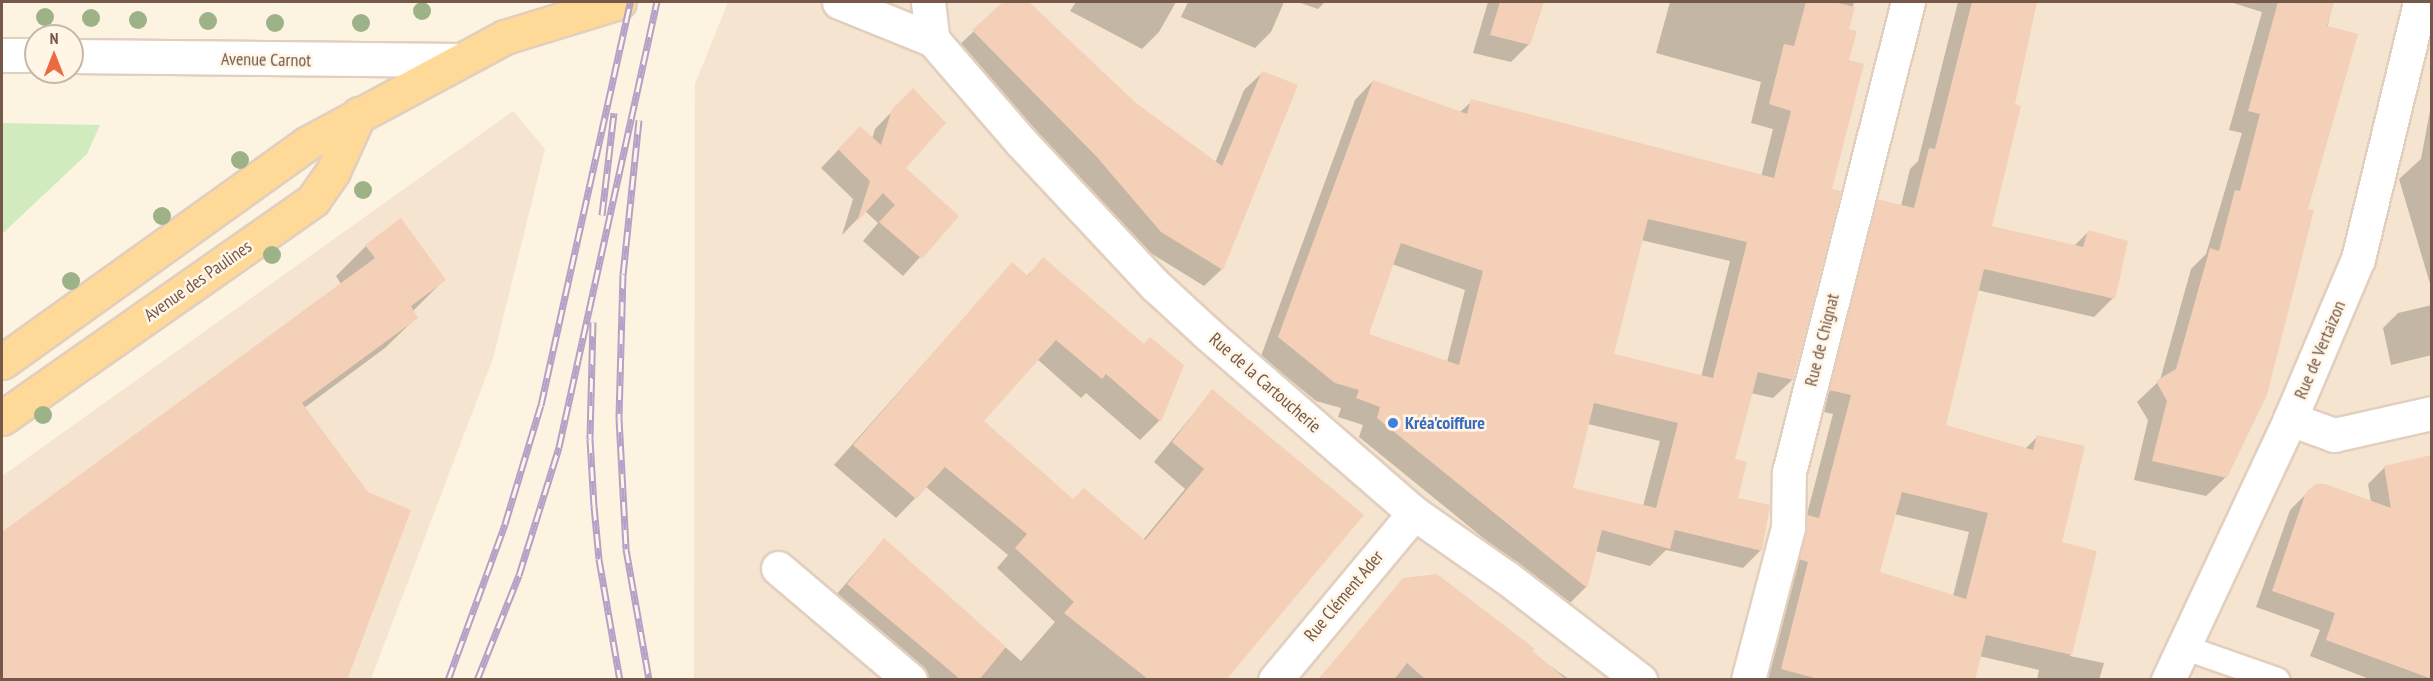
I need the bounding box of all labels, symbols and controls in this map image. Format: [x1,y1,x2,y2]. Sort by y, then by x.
north arrow [24,24,84,84]
text: N [50,28,58,48]
street label: Avenue Carnot [221,48,311,72]
street label: Avenue des Paulines [140,236,256,326]
street label: Rue de Chignat [1800,291,1844,389]
street label: Rue de Vertaizon [2290,297,2350,403]
street label: Rue de la Cartoucherie [1205,329,1325,437]
place label: Kréa'coiffure [1405,412,1485,434]
marker: Kréa'coiffure [1386,416,1400,430]
street label: Rue Clément Ader [1300,546,1388,646]

